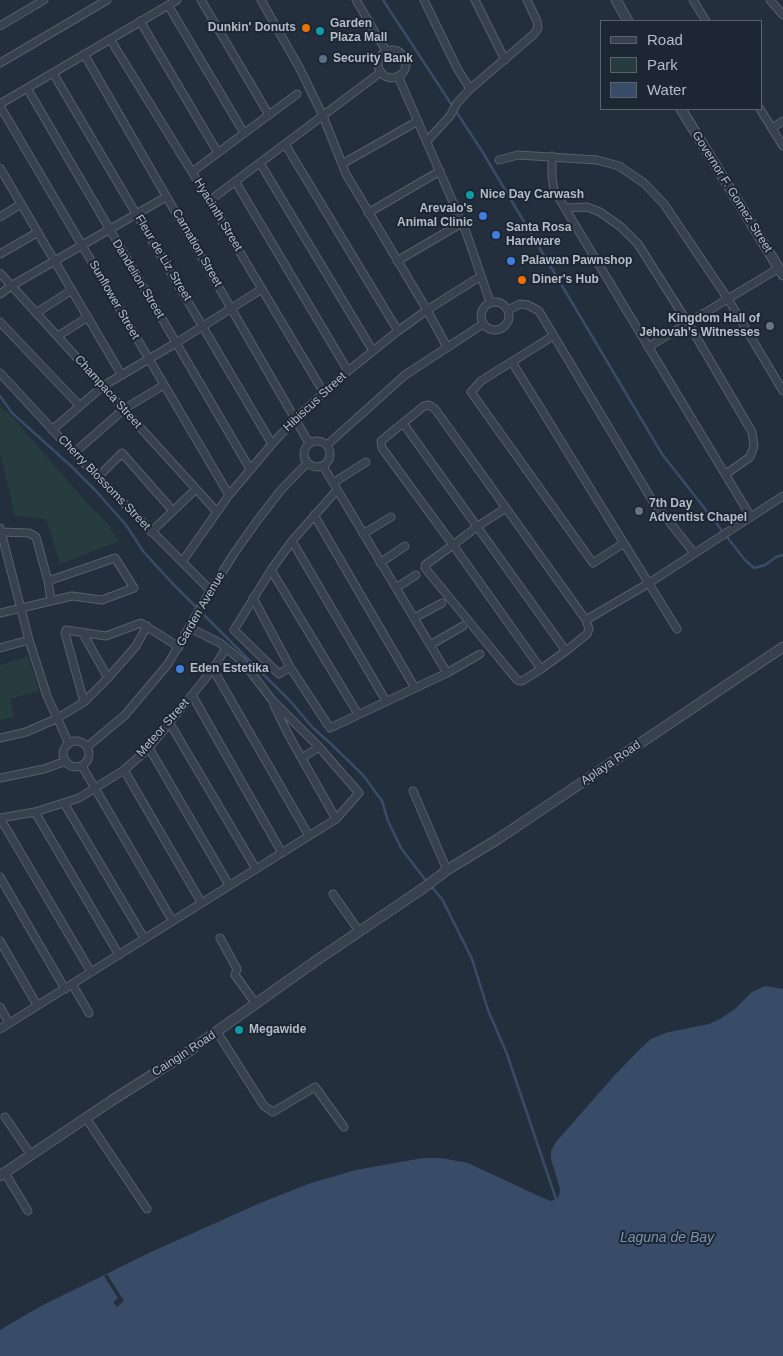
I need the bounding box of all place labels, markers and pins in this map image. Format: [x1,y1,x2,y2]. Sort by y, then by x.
place label: Garden Plaza Mall [330,17,387,45]
place label: Dunkin' Donuts [208,21,296,35]
marker: Dunkin' Donuts [300,22,312,34]
marker: Garden Plaza Mall [314,25,326,37]
place label: Security Bank [333,52,413,66]
marker: Security Bank [317,53,329,65]
place label: Nice Day Carwash [480,188,584,202]
marker: Nice Day Carwash [464,189,476,201]
place label: Arevalo's Animal Clinic [397,202,473,230]
marker: Arevalo's Animal Clinic [477,210,489,222]
place label: Santa Rosa Hardware [506,221,571,249]
marker: Santa Rosa Hardware [490,229,502,241]
place label: Palawan Pawnshop [521,254,632,268]
marker: Palawan Pawnshop [505,255,517,267]
place label: Diner's Hub [532,273,599,287]
marker: Diner's Hub [516,274,528,286]
place label: Kingdom Hall of Jehovah's Witnesses [639,312,760,340]
marker: Kingdom Hall of Jehovah's Witnesses [764,320,776,332]
place label: 7th Day Adventist Chapel [649,497,747,525]
marker: 7th Day Adventist Chapel [633,505,645,517]
place label: Eden Estetika [190,662,269,676]
marker: Eden Estetika [174,663,186,675]
place label: Megawide [249,1023,306,1037]
marker: Megawide [233,1024,245,1036]

